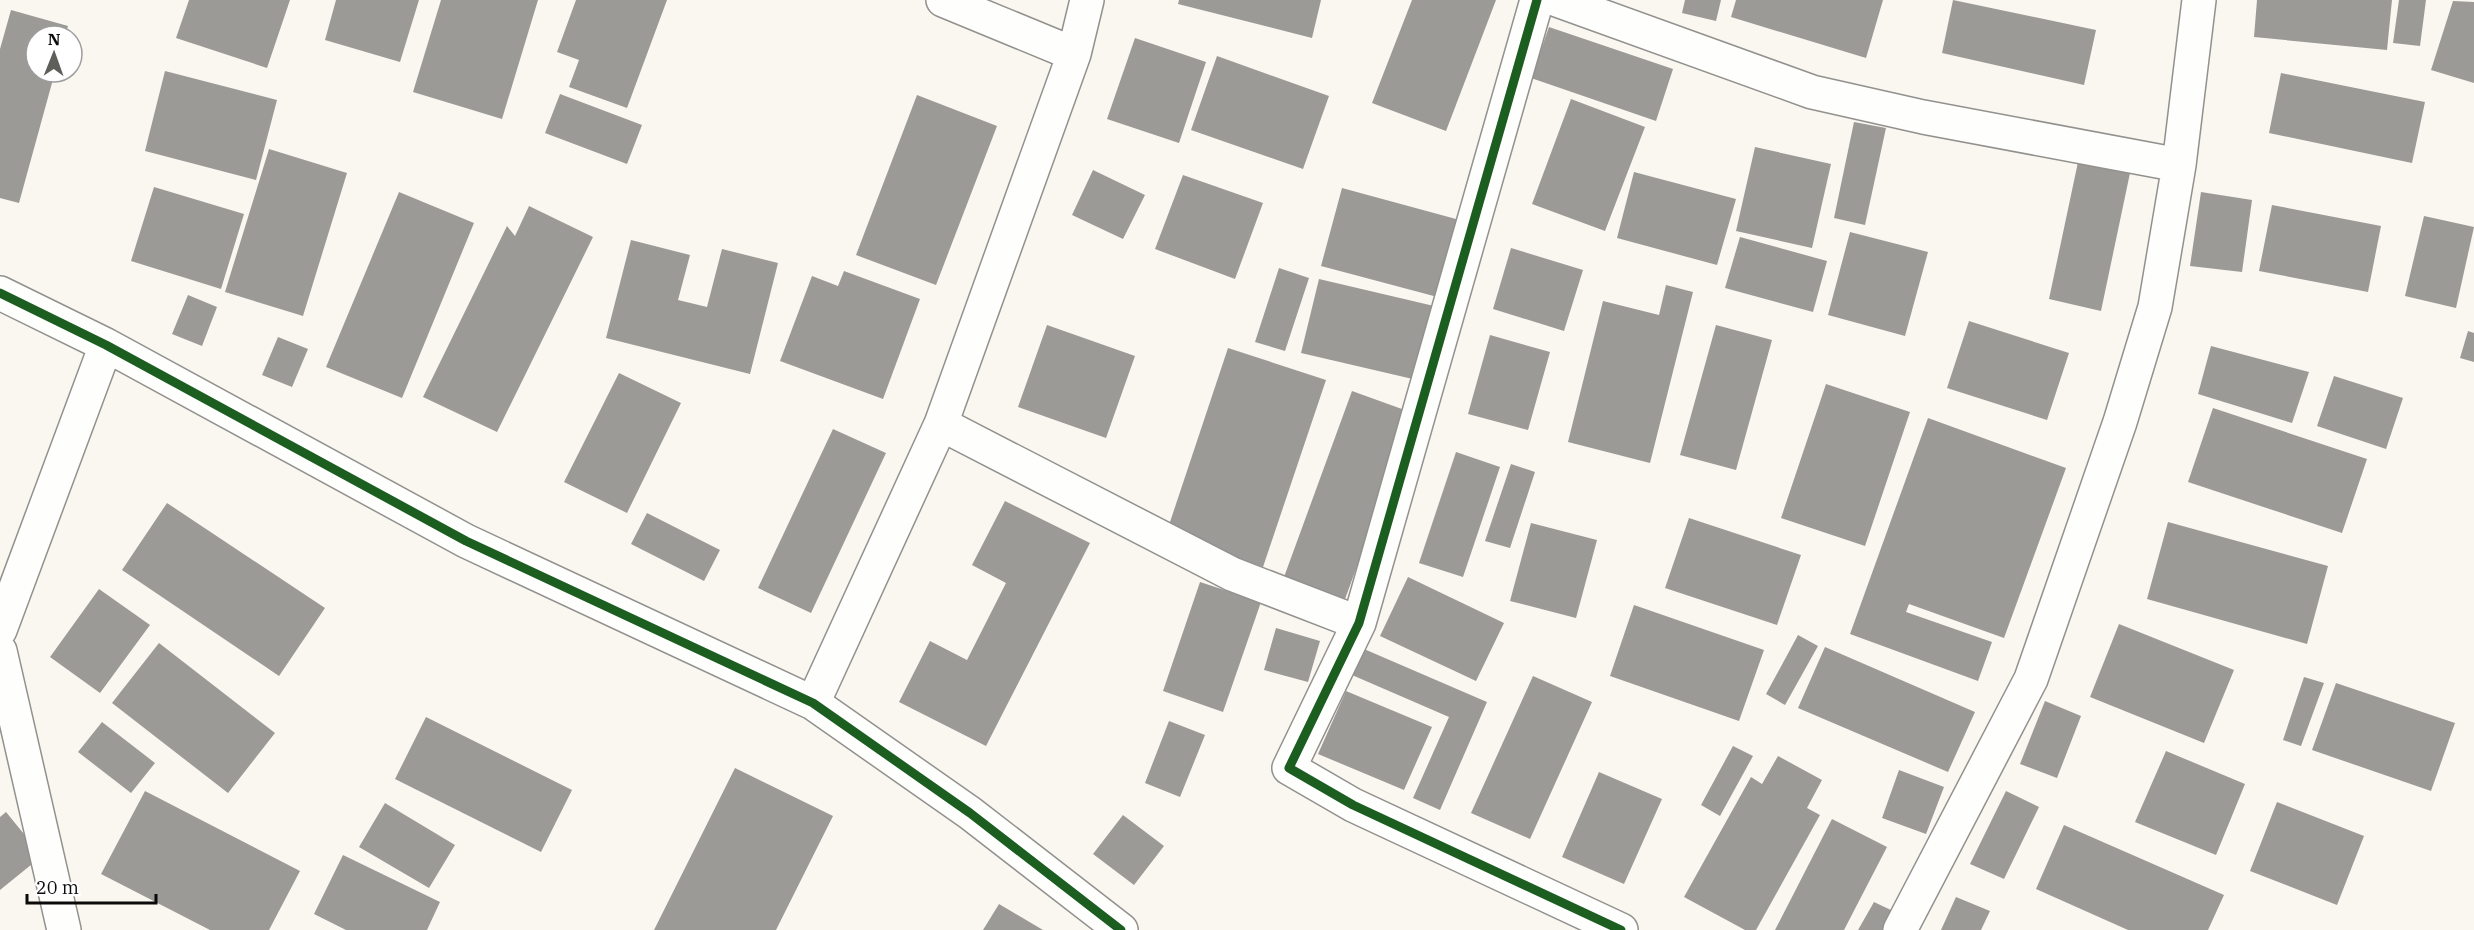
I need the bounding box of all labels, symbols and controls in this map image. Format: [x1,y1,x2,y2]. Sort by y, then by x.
north arrow [24,24,84,84]
text: N [48,29,61,49]
scale bar [27,867,156,905]
text: 20 m [36,876,79,899]

